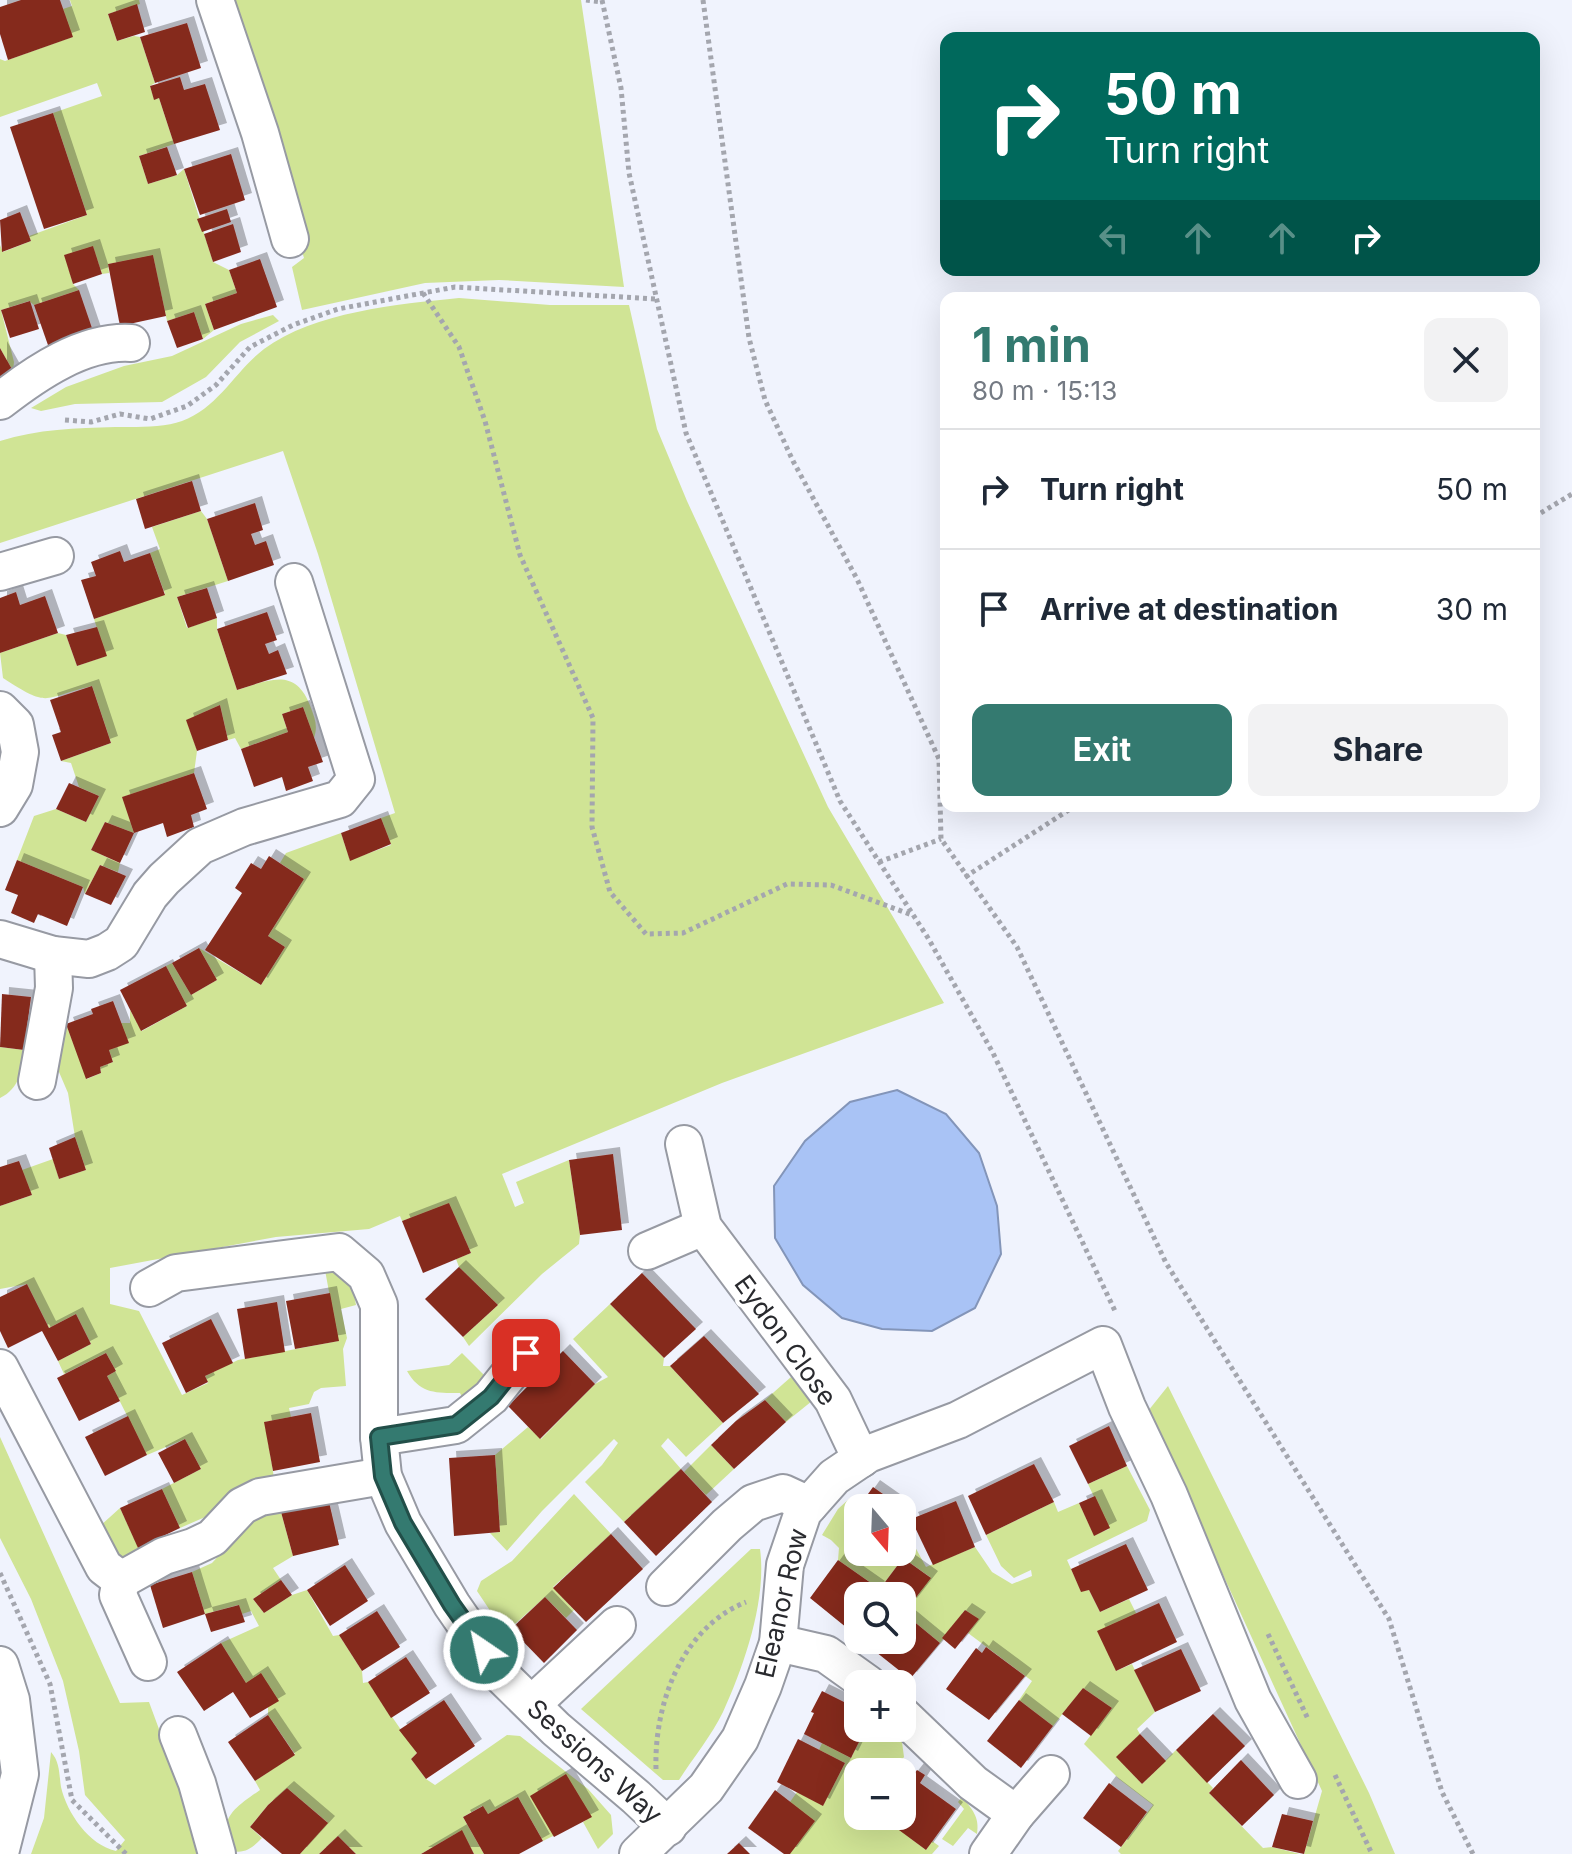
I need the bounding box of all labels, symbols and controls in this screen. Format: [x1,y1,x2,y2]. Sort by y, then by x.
text: 50 m [1104,60,1242,128]
icon: right [972,64,1076,168]
text: Turn right [1104,128,1269,172]
icon: left [1092,216,1136,260]
icon: ahead [1176,216,1220,260]
icon: ahead [1260,216,1304,260]
icon: right [1344,216,1388,260]
text: 1 min [972,315,1091,374]
button: close [1424,318,1508,402]
text: 80 m · 15:13 [972,375,1117,406]
icon: right [972,467,1016,511]
text: Turn right [1040,471,1184,507]
text: 50 m [1436,471,1508,507]
icon: arrive [972,587,1016,631]
text: Arrive at destination [1040,591,1338,627]
text: 30 m [1436,591,1508,627]
button: Exit [972,704,1232,796]
button: Share [1248,704,1508,796]
street label: Eydon Close [728,1269,844,1411]
pin [492,1319,560,1387]
icon: arrive [504,1331,548,1375]
north arrow [844,1494,916,1566]
map controls [844,1494,916,1830]
street label: Eleanor Row [749,1525,813,1681]
button: search [844,1582,916,1654]
position arrow [442,1608,526,1692]
button: + [844,1670,916,1742]
street label: Sessions Way [521,1692,669,1830]
button: − [844,1758,916,1830]

